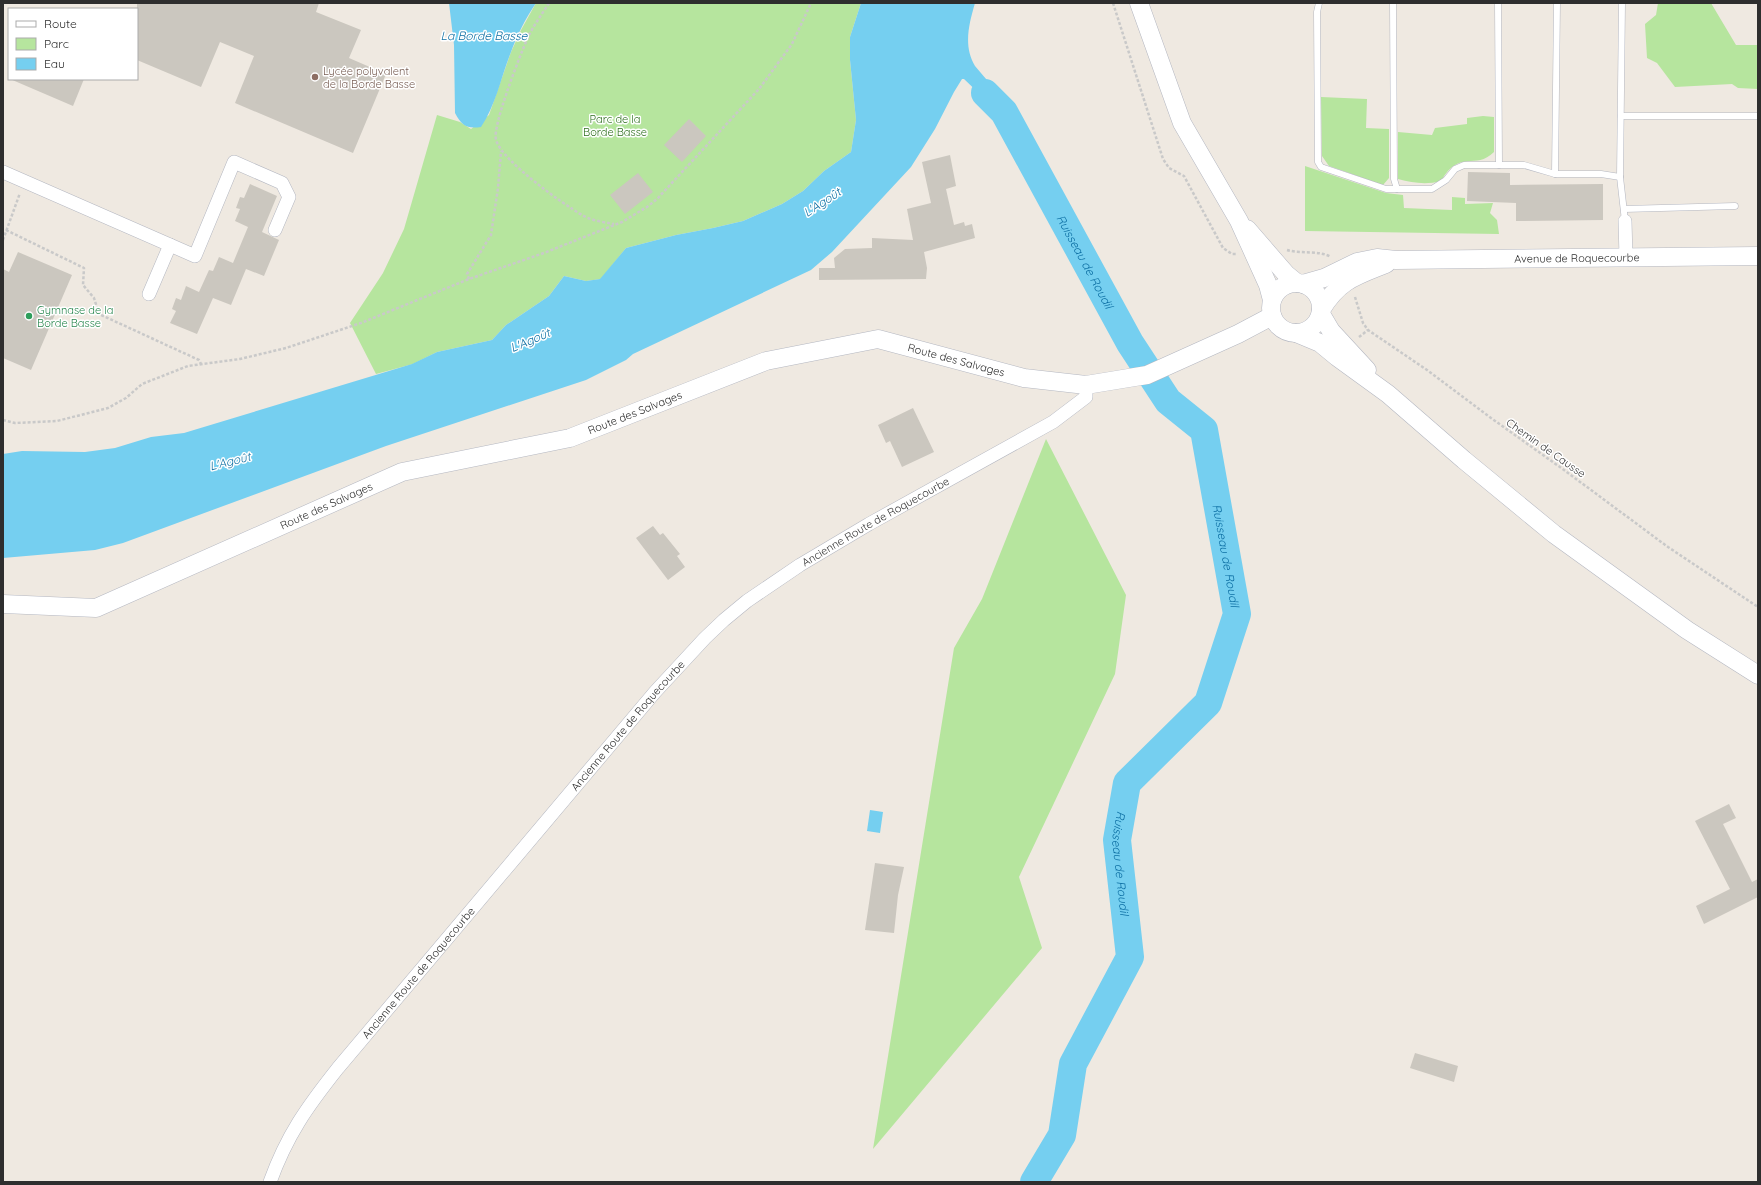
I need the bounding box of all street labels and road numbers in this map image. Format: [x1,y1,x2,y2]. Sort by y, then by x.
street label: Avenue de Roquecourbe [1514,250,1640,266]
street label: Route des Salvages [906,340,1006,380]
street label: Route des Salvages [586,388,684,437]
street label: Chemin de Causse [1504,415,1588,481]
street label: Ancienne Route de Roquecourbe [799,474,952,569]
street label: Route des Salvages [278,479,375,532]
street label: Ancienne Route de Roquecourbe [568,657,688,794]
street label: Ancienne Route de Roquecourbe [359,904,478,1041]

